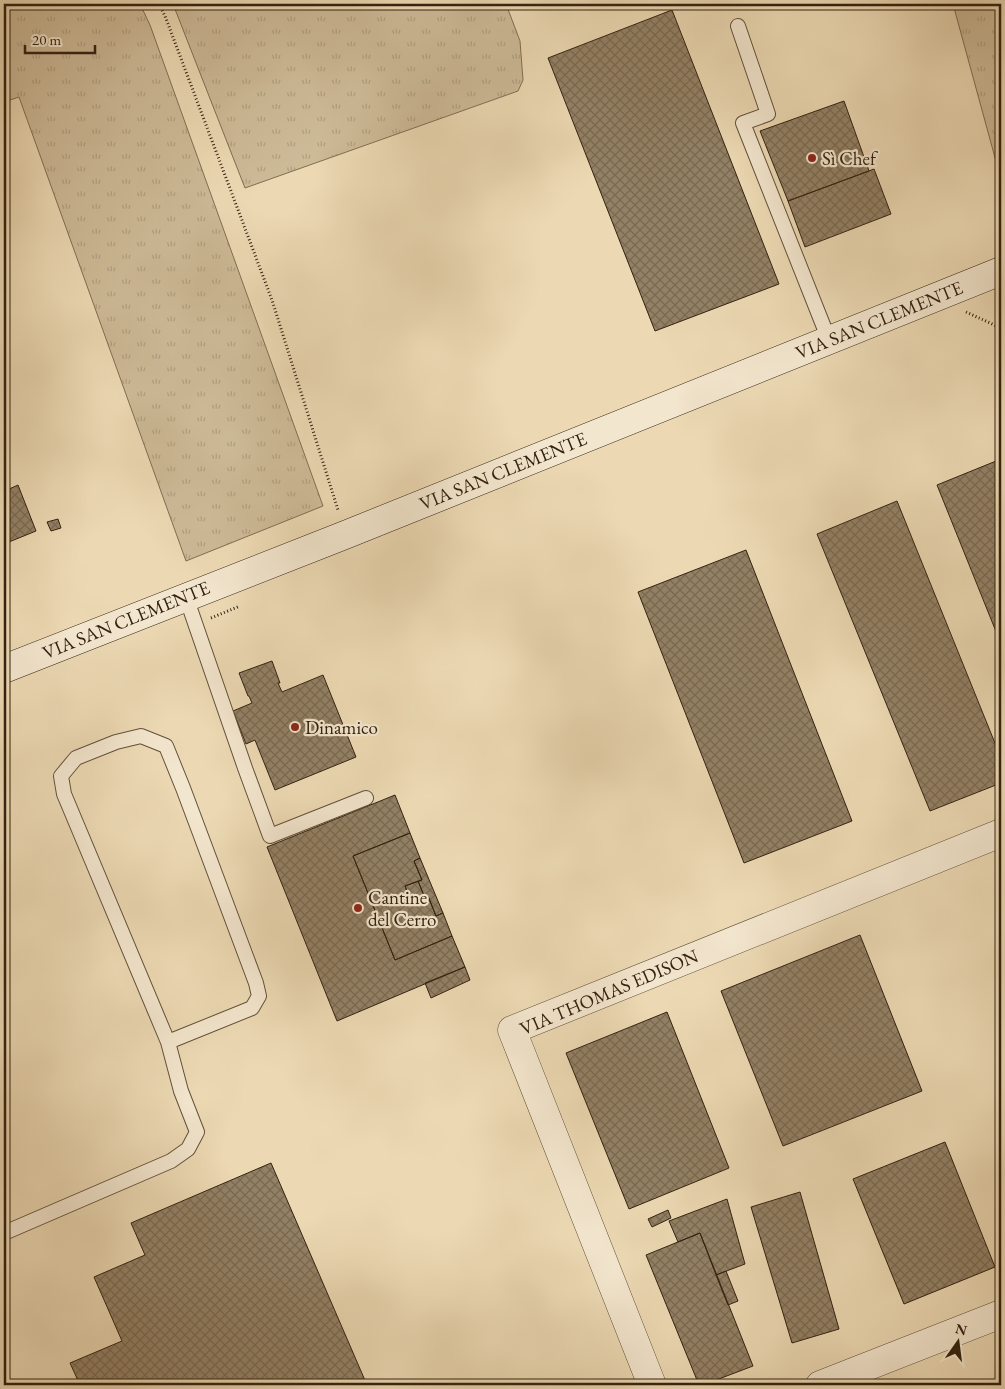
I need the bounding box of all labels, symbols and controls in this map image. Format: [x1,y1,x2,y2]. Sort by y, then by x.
scale bar [25,22,95,54]
text: 20 m [32,30,61,49]
place label: Sì Chef [822,146,878,171]
marker: Sì Chef [806,152,818,164]
street label: VIA SAN CLEMENTE [792,275,967,365]
street label: VIA SAN CLEMENTE [416,426,591,516]
street label: VIA SAN CLEMENTE [39,575,214,665]
place label: Dinamico [305,715,378,740]
marker: Dinamico [289,721,301,733]
place label: Cantine del Cerro [368,885,436,932]
marker: Cantine del Cerro [352,902,364,914]
street label: VIA THOMAS EDISON [516,943,702,1041]
north arrow [932,1316,982,1366]
text: N [953,1319,969,1340]

